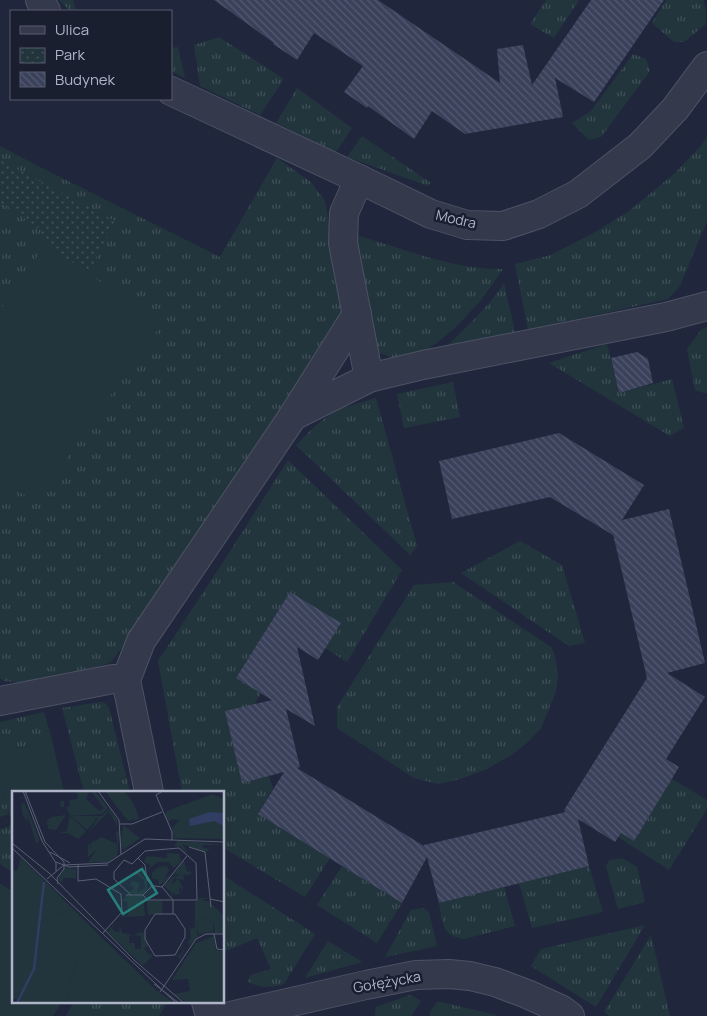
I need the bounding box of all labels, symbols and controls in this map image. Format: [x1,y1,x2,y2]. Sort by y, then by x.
legend [10,10,172,100]
text: Ulica [55,19,89,40]
text: Park [55,44,85,65]
text: Budynek [55,69,116,90]
street label: Modra [434,205,478,232]
inset map [12,791,225,1004]
street label: Gołężycka [352,966,422,997]

